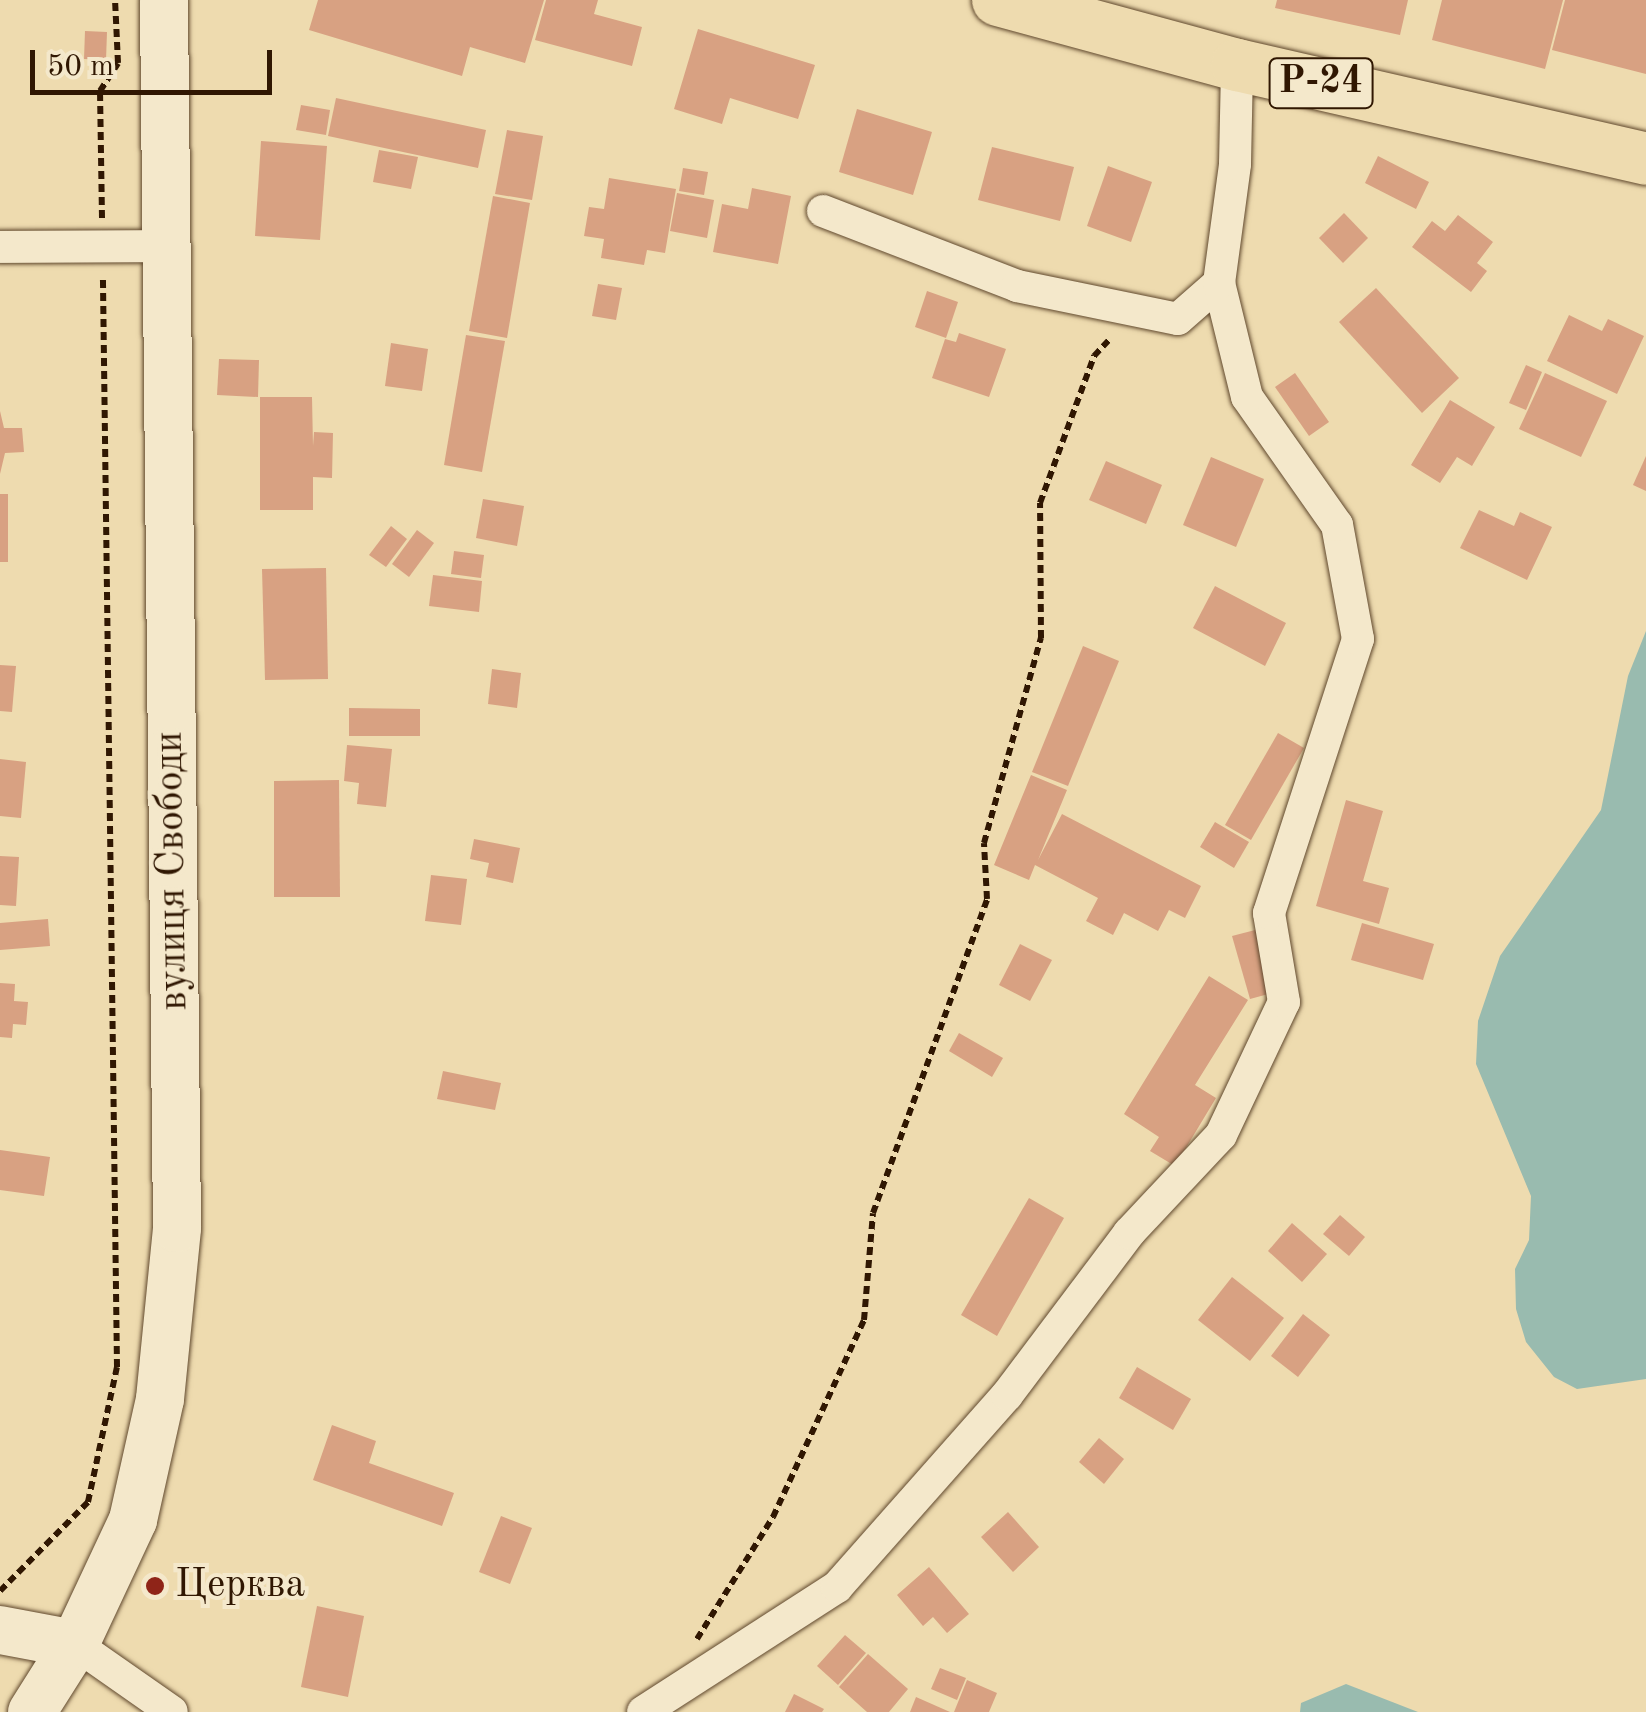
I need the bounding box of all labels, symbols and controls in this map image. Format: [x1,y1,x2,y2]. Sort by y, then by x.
scale bar [35,30,278,92]
road number: Р-24 [1268,50,1374,116]
text: 50 m [47,52,114,82]
street label: вулиця Свободи [147,731,199,1011]
place label: Церква [175,1562,305,1610]
marker: Церква [144,1575,166,1597]

